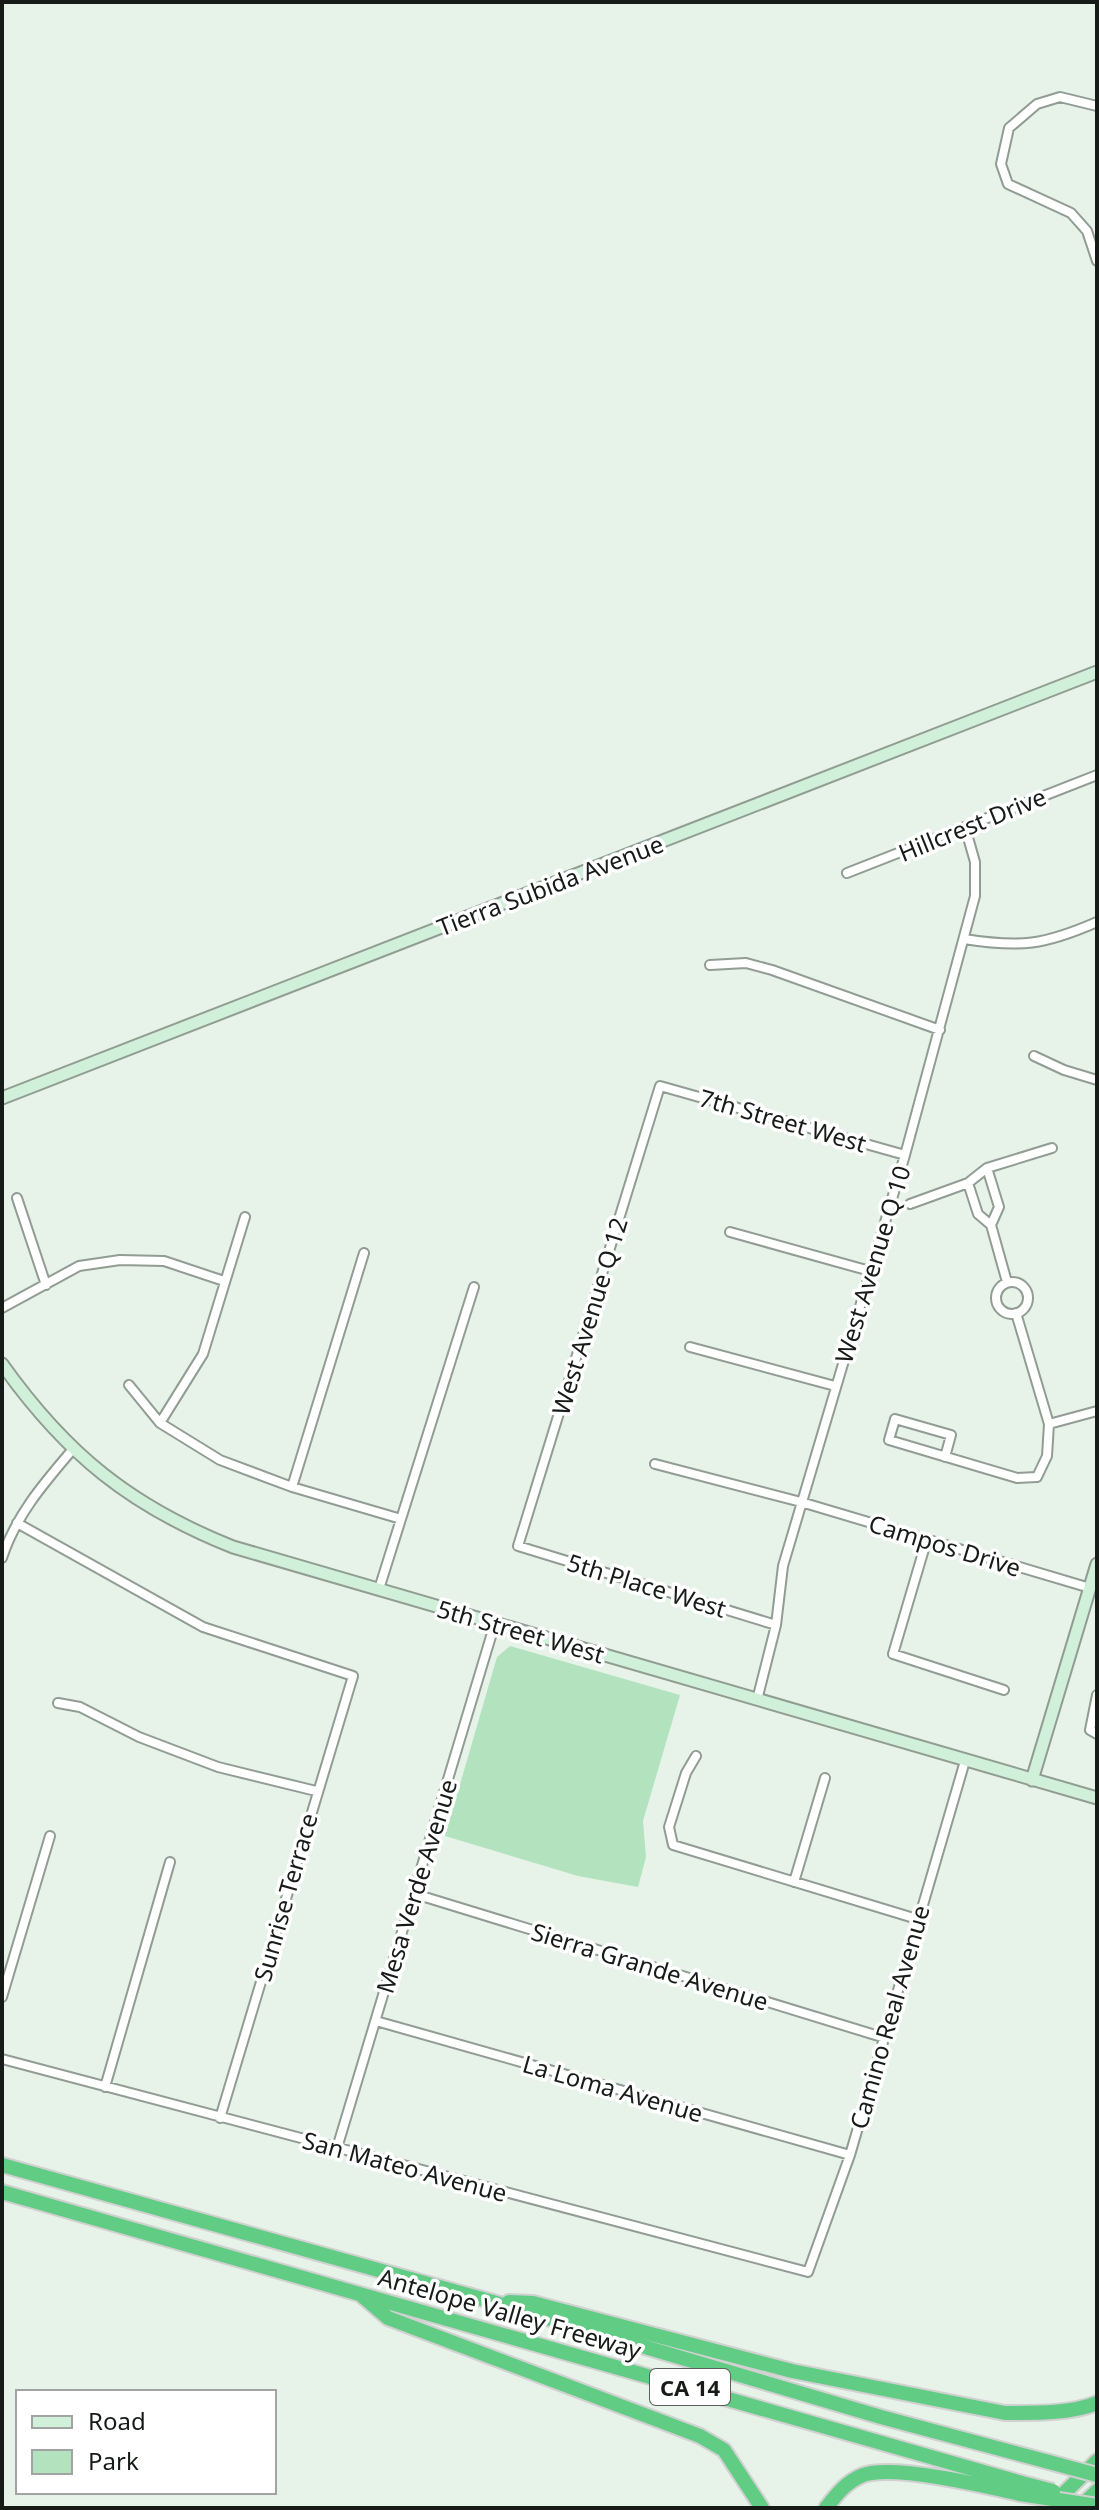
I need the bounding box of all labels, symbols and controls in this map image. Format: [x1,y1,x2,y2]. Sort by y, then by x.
street label: Hillcrest Drive [893,779,1051,869]
street label: Tierra Subida Avenue [432,827,668,943]
street label: 7th Street West [696,1080,871,1160]
street label: West Avenue Q 10 [826,1161,918,1367]
street label: West Avenue Q 12 [543,1213,635,1419]
street label: Campos Drive [865,1506,1025,1584]
street label: 5th Place West [564,1545,731,1625]
street label: 5th Street West [434,1591,609,1671]
street label: Mesa Verde Avenue [368,1775,464,1997]
street label: Sunrise Terrace [245,1809,325,1985]
street label: Camino Real Avenue [841,1901,937,2133]
street label: Sierra Grande Avenue [528,1914,772,2018]
street label: La Loma Avenue [519,2047,707,2129]
street label: San Mateo Avenue [299,2123,511,2209]
street label: Antelope Valley Freeway [375,2260,646,2367]
road number: CA 14 [650,2369,730,2405]
legend [16,2390,276,2494]
text: Road [88,2404,146,2437]
text: Park [88,2444,139,2477]

